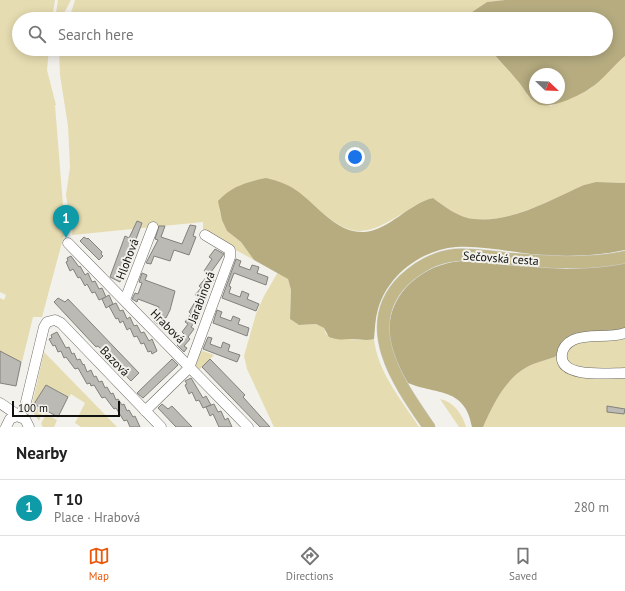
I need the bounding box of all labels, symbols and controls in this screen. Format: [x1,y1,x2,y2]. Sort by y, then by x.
search box [12,12,613,56]
icon: search [26,23,48,45]
text: Search here [58,25,134,44]
north arrow [529,68,565,104]
your location [345,147,365,167]
pin: 1 [53,205,79,238]
street label: Hlohová [112,236,142,282]
street label: Sečovská cesta [463,248,539,268]
street label: Jarabinová [184,269,218,326]
street label: Hrabová [148,306,188,346]
street label: Bazová [97,343,133,379]
scale bar [12,399,120,418]
text: 100 m [18,401,48,415]
text: Nearby [16,442,67,464]
text: T 10 [54,490,83,509]
text: 1 [25,499,33,516]
text: 280 m [574,499,609,516]
text: Place · Hrabová [54,509,140,526]
tab: Map [88,545,110,583]
tab: Directions [286,545,333,583]
tab: Saved [509,545,537,583]

